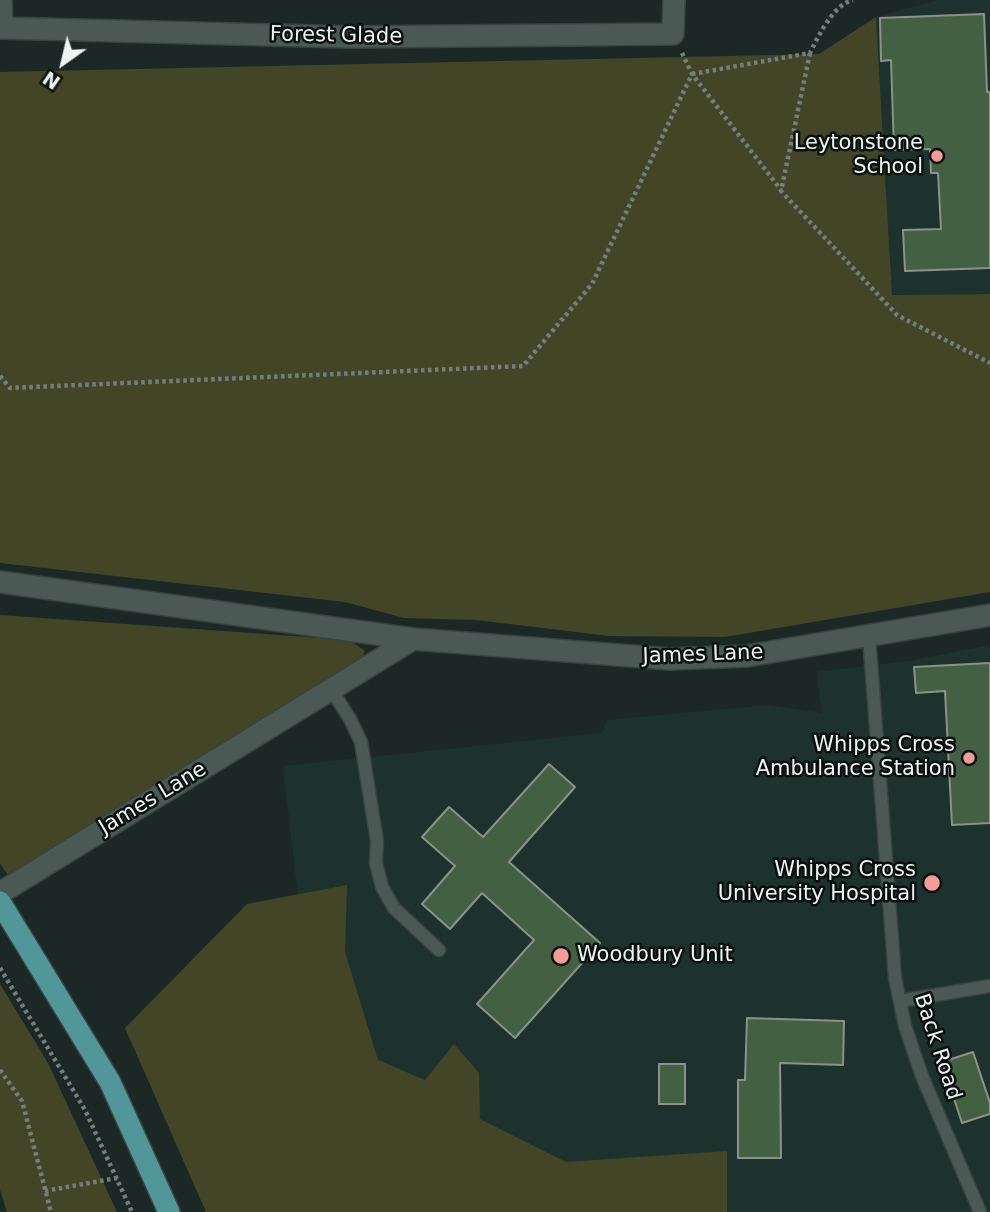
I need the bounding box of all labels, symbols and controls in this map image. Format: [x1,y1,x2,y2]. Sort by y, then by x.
street label: Forest Glade [270,22,402,50]
north arrow [28,28,98,98]
text: N [39,67,64,94]
place label: Leytonstone School [794,131,923,181]
marker: Leytonstone School [929,148,945,164]
street label: James Lane [642,640,764,670]
place label: Whipps Cross Ambulance Station [756,733,955,783]
marker: Whipps Cross Ambulance Station [961,750,977,766]
street label: James Lane [95,757,211,841]
place label: Whipps Cross University Hospital [718,858,916,908]
marker: Whipps Cross University Hospital [922,873,942,893]
place label: Woodbury Unit [577,943,733,969]
marker: Woodbury Unit [551,946,571,966]
street label: Back Road [908,991,966,1103]

